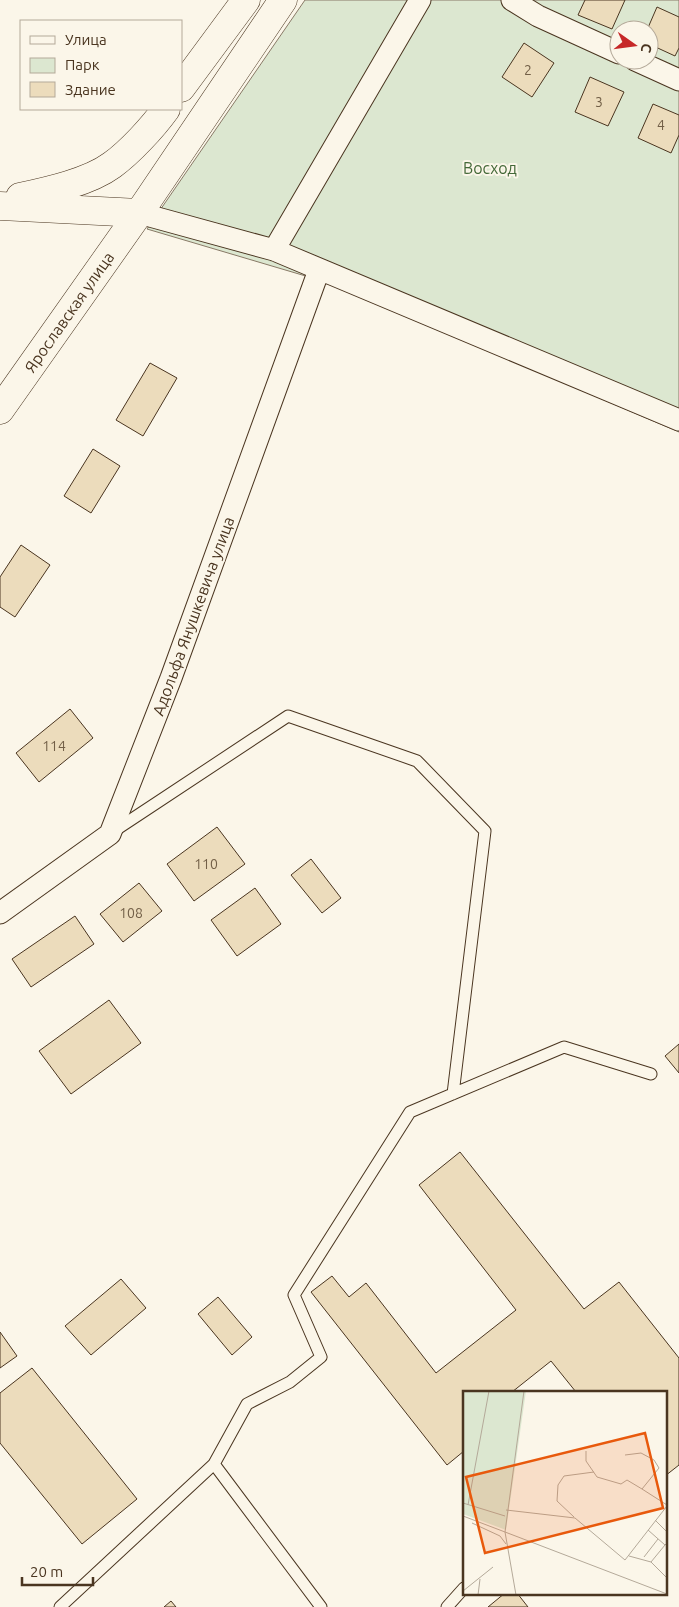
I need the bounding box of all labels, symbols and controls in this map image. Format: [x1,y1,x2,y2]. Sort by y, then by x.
legend [20,20,182,110]
north arrow [609,20,659,70]
text: Улица [65,31,107,48]
text: С [638,42,655,54]
text: Парк [65,56,100,73]
house number: 2 [524,62,532,78]
text: Здание [65,81,116,98]
house number: 3 [595,94,603,110]
house number: 4 [657,117,665,133]
park label: Восход [463,159,517,177]
street label: Ярославская улица [21,248,117,376]
street label: Адольфа Янушкевича улица [149,514,237,718]
house number: 114 [42,738,66,754]
house number: 110 [194,856,218,872]
house number: 108 [119,905,143,921]
inset map [463,1391,666,1594]
scale bar [22,1554,94,1586]
text: 20 m [30,1563,63,1580]

